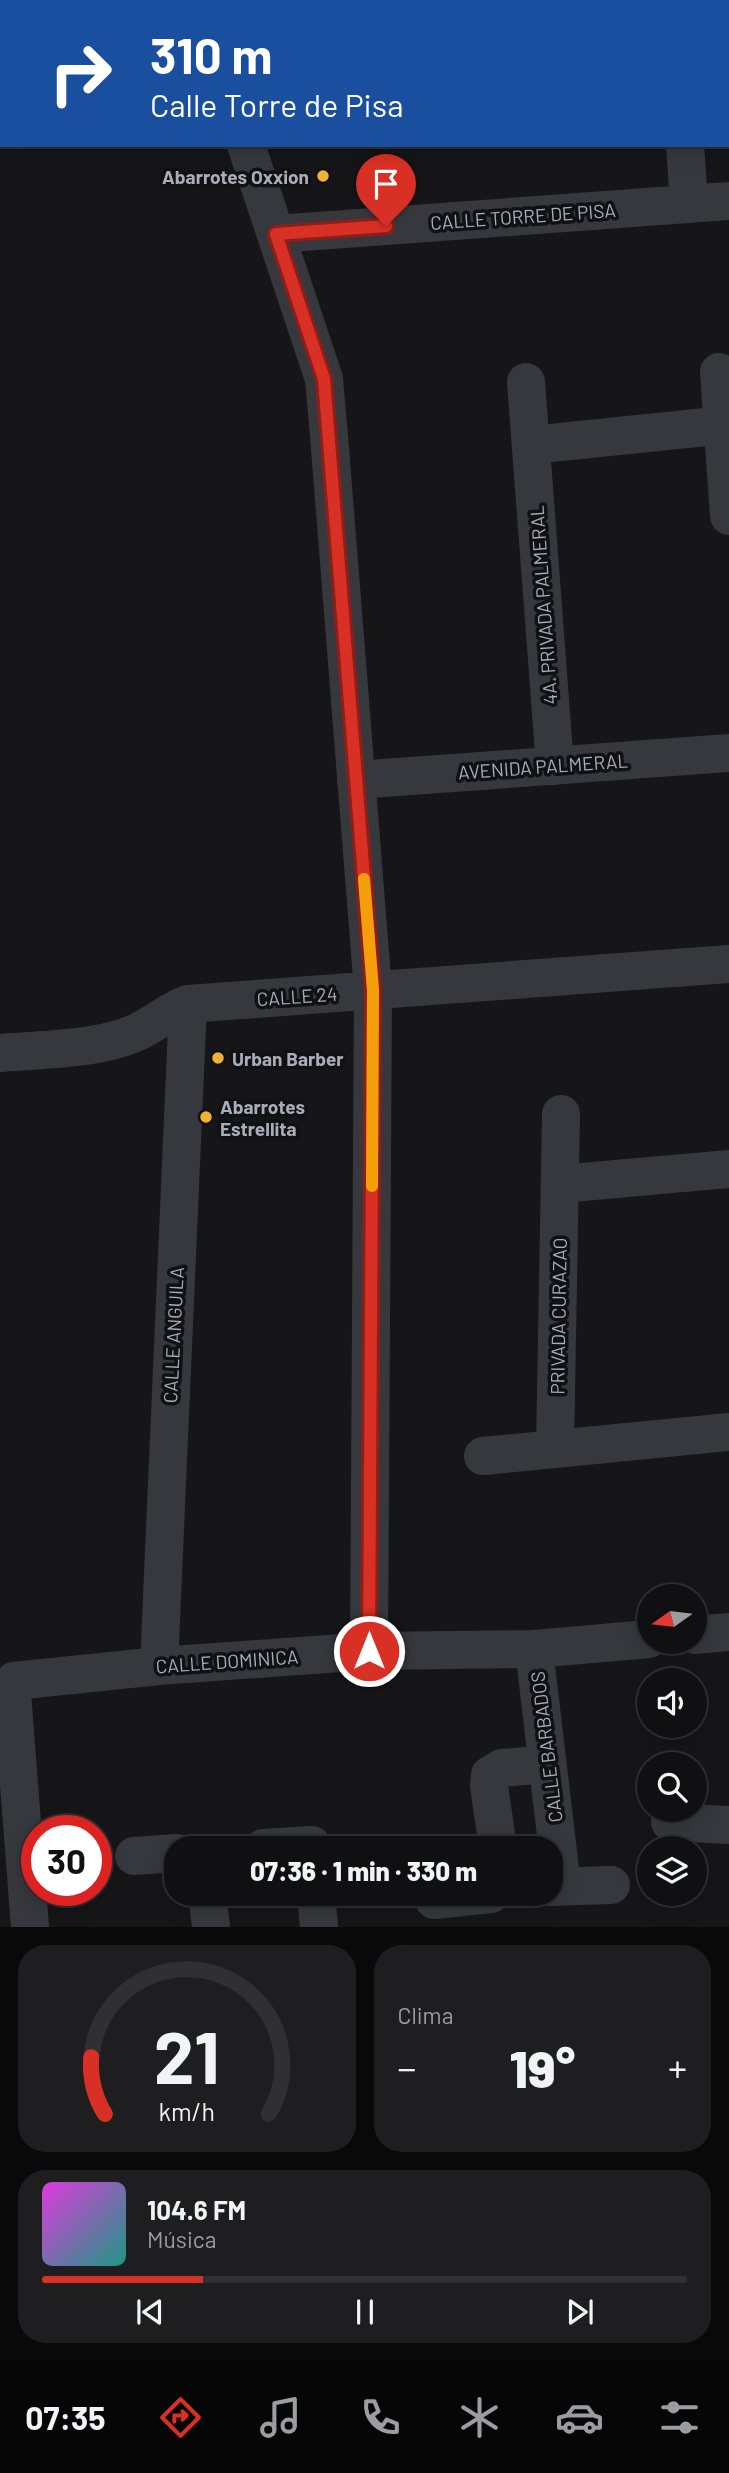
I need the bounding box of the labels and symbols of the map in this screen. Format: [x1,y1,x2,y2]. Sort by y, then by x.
pin [356,154,416,226]
place label: Abarrotes Oxxion [162,165,309,188]
marker: Abarrotes Oxxion [315,168,331,184]
street label: CALLE TORRE DE PISA [429,198,617,234]
street label: 4A. PRIVADA PALMERAL [525,505,561,705]
street label: AVENIDA PALMERAL [457,749,629,783]
street label: CALLE 24 [256,982,338,1010]
place label: Urban Barber [232,1047,344,1070]
marker: Urban Barber [210,1050,226,1066]
place label: Abarrotes Estrellita [220,1095,305,1140]
marker: Abarrotes Estrellita [198,1109,214,1125]
street label: PRIVADA CURAZAO [545,1237,571,1395]
street label: CALLE ANGUILA [158,1266,188,1404]
north arrow [637,1584,707,1654]
position arrow [332,1614,406,1688]
street label: CALLE DOMINICA [155,1645,299,1677]
street label: CALLE BARBADOS [525,1670,567,1824]
speed limit sign: 30 [21,1815,112,1906]

